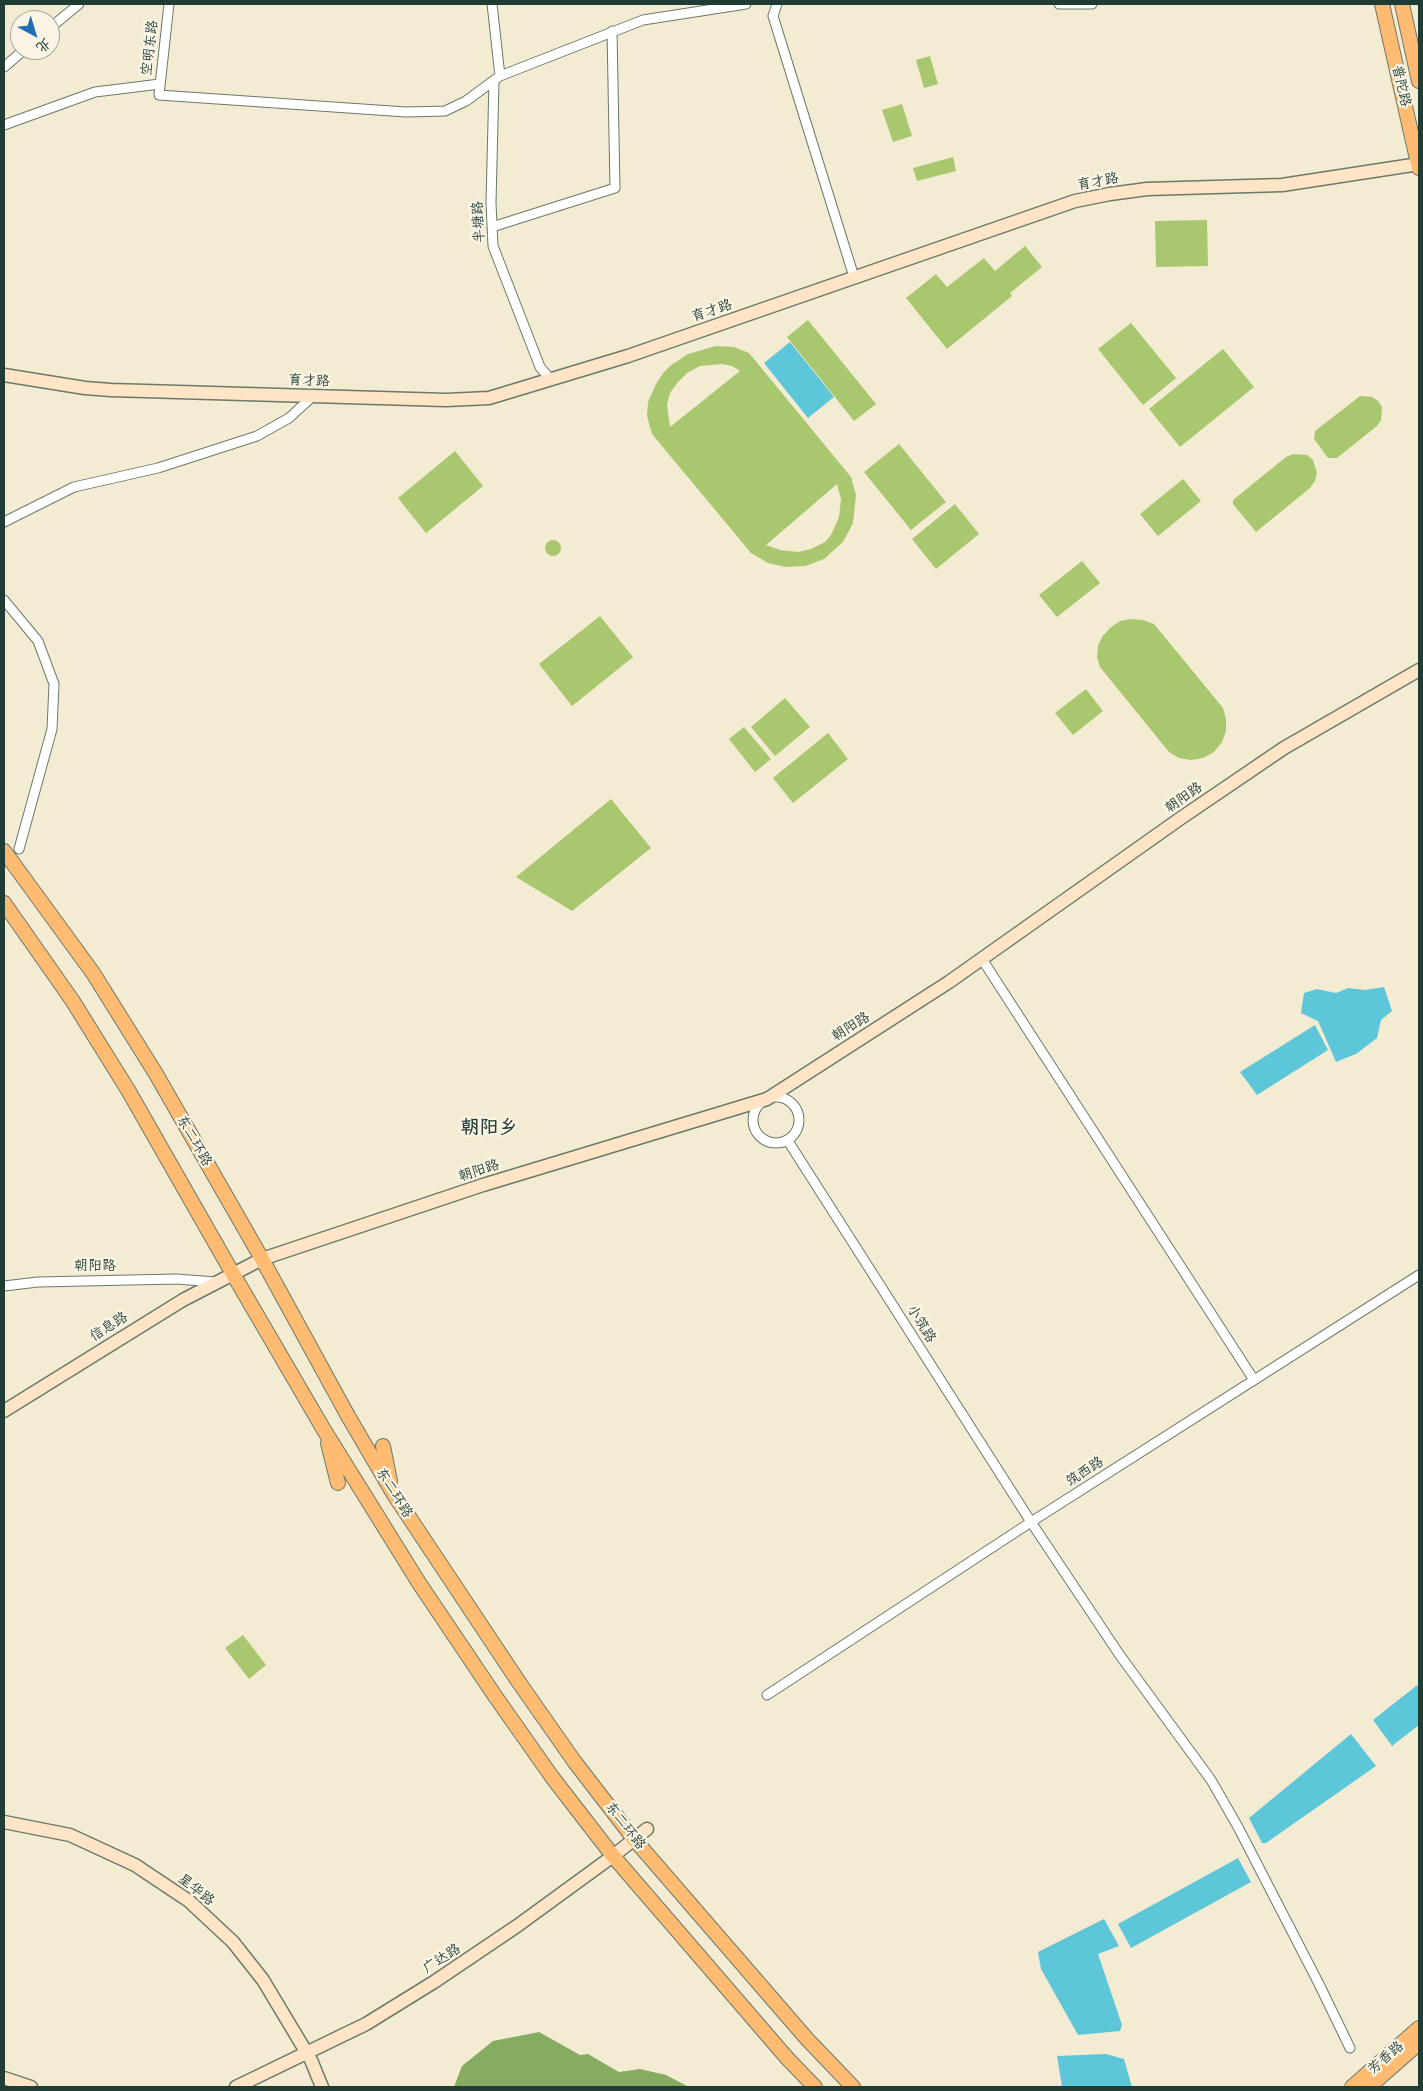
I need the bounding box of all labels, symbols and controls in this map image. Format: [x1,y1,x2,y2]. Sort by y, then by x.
north arrow [10,10,60,60]
street label: 空明东路 [138,19,162,77]
text: 北 [33,34,55,57]
street label: 普陀路 [1388,64,1414,108]
street label: 育才路 [1076,170,1120,194]
street label: 半塘路 [470,201,488,243]
street label: 育才路 [689,296,735,326]
street label: 育才路 [288,372,330,390]
street label: 朝阳路 [1162,779,1206,817]
street label: 朝阳路 [829,1009,873,1045]
street label: 东二环路 [173,1113,215,1169]
district label: 朝阳乡 [461,1117,517,1139]
street label: 朝阳路 [456,1157,502,1185]
street label: 朝阳路 [74,1258,116,1274]
street label: 小筑路 [903,1302,939,1346]
street label: 信息路 [87,1309,131,1345]
street label: 筑西路 [1063,1454,1107,1490]
street label: 东二环路 [372,1465,416,1521]
street label: 东二环路 [601,1799,649,1853]
street label: 星华路 [174,1870,218,1910]
street label: 广达路 [420,1941,464,1977]
street label: 芳香路 [1365,2038,1407,2078]

